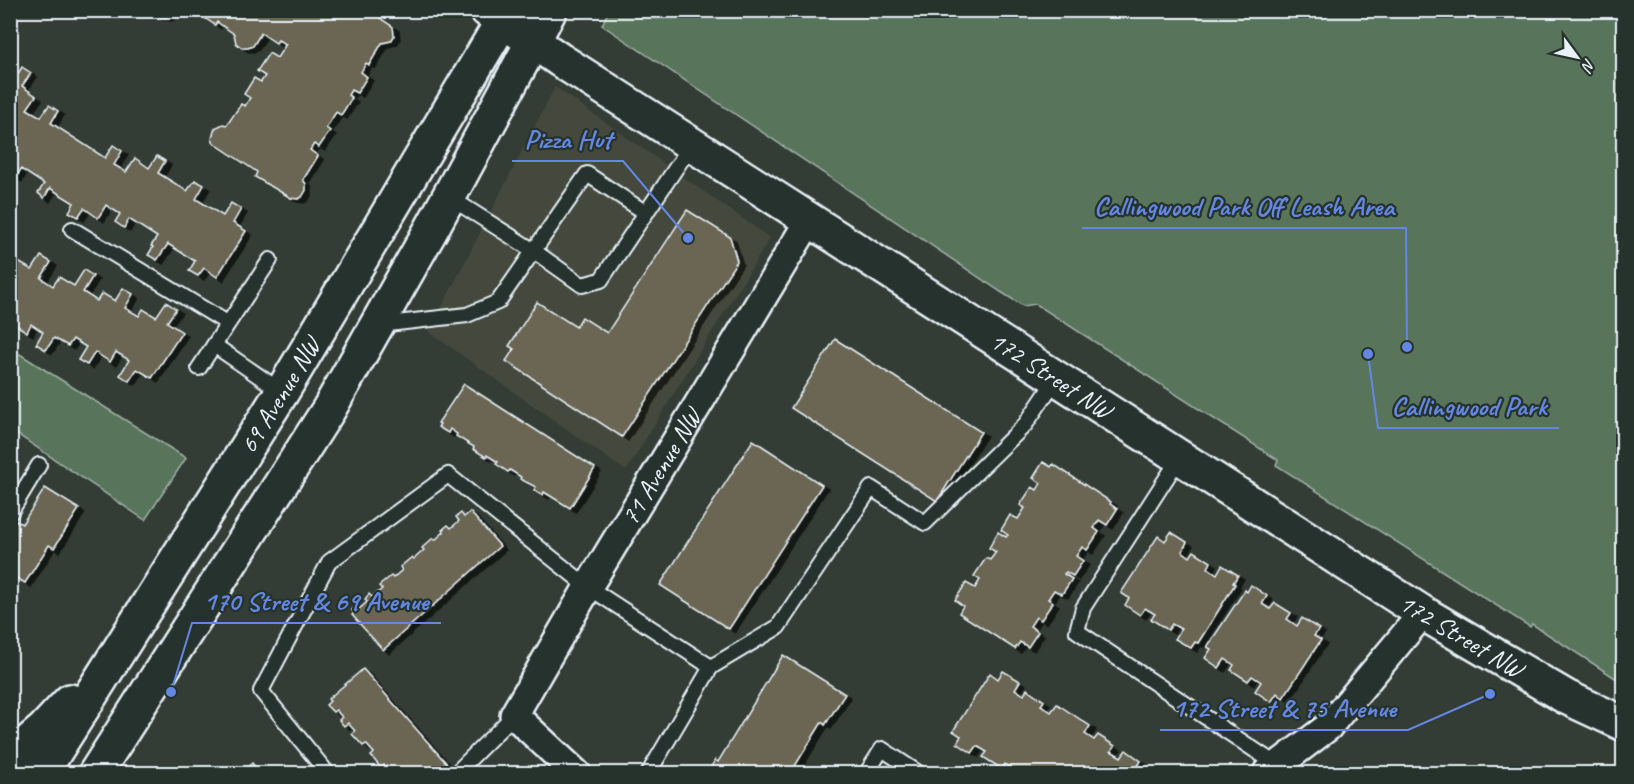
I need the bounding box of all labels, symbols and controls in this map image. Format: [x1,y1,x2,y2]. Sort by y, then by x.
north arrow [1547,27,1607,87]
text: N [1576,55,1600,77]
callout: Pizza Hut [512,116,623,161]
text: Pizza Hut [524,122,616,156]
callout: Callingwood Park Off Leash Area [1082,183,1406,228]
text: Callingwood Park Off Leash Area [1094,189,1396,223]
street label: 172 Street NW [984,324,1121,428]
street label: 69 Avenue NW [231,328,329,459]
callout: Callingwood Park [1378,383,1559,428]
text: Callingwood Park [1391,389,1549,423]
street label: 71 Avenue NW [613,399,710,531]
callout: 170 Street & 69 Avenue [192,578,441,623]
text: 170 Street & 69 Avenue [204,584,430,618]
street label: 172 Street NW [1393,586,1532,687]
callout: 172 Street & 75 Avenue [1160,685,1408,730]
text: 172 Street & 75 Avenue [1172,691,1398,725]

